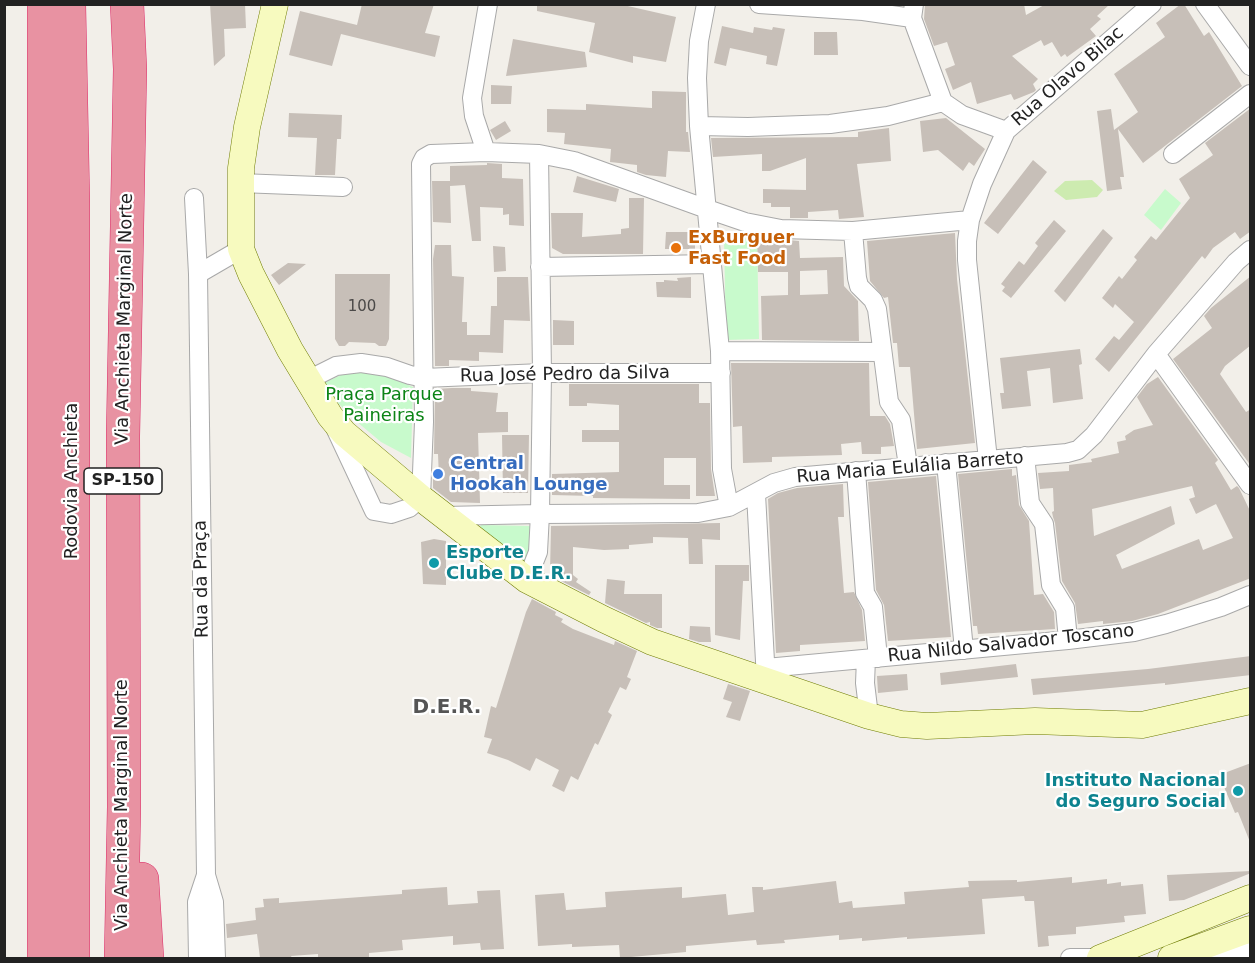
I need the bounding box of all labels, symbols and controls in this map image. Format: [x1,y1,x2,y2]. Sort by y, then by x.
street label: Rua Olavo Bilac [1008,23,1128,131]
street label: Via Anchieta Marginal Norte [112,193,138,445]
place label: ExBurguer Fast Food [688,227,794,270]
marker: ExBurguer Fast Food [669,241,683,255]
house number: 100 [348,298,376,316]
street label: Rua José Pedro da Silva [460,362,670,388]
park label: Praça Parque Paineiras [325,384,443,426]
street label: Rodovia Anchieta [61,403,83,559]
street label: Rua Maria Eulália Barreto [796,447,1024,489]
place label: Central Hookah Lounge [450,453,608,496]
marker: Central Hookah Lounge [431,467,445,481]
road number: SP-150 [84,468,162,494]
street label: Rua da Praça [190,520,214,638]
place label: Esporte Clube D.E.R. [446,542,571,584]
marker: Esporte Clube D.E.R. [427,556,441,570]
street label: Rua Nildo Salvador Toscano [887,620,1135,668]
street label: Via Anchieta Marginal Norte [111,679,133,931]
district label: D.E.R. [413,696,481,720]
place label: Instituto Nacional do Seguro Social [1045,770,1226,812]
marker: Instituto Nacional do Seguro Social [1231,784,1245,798]

